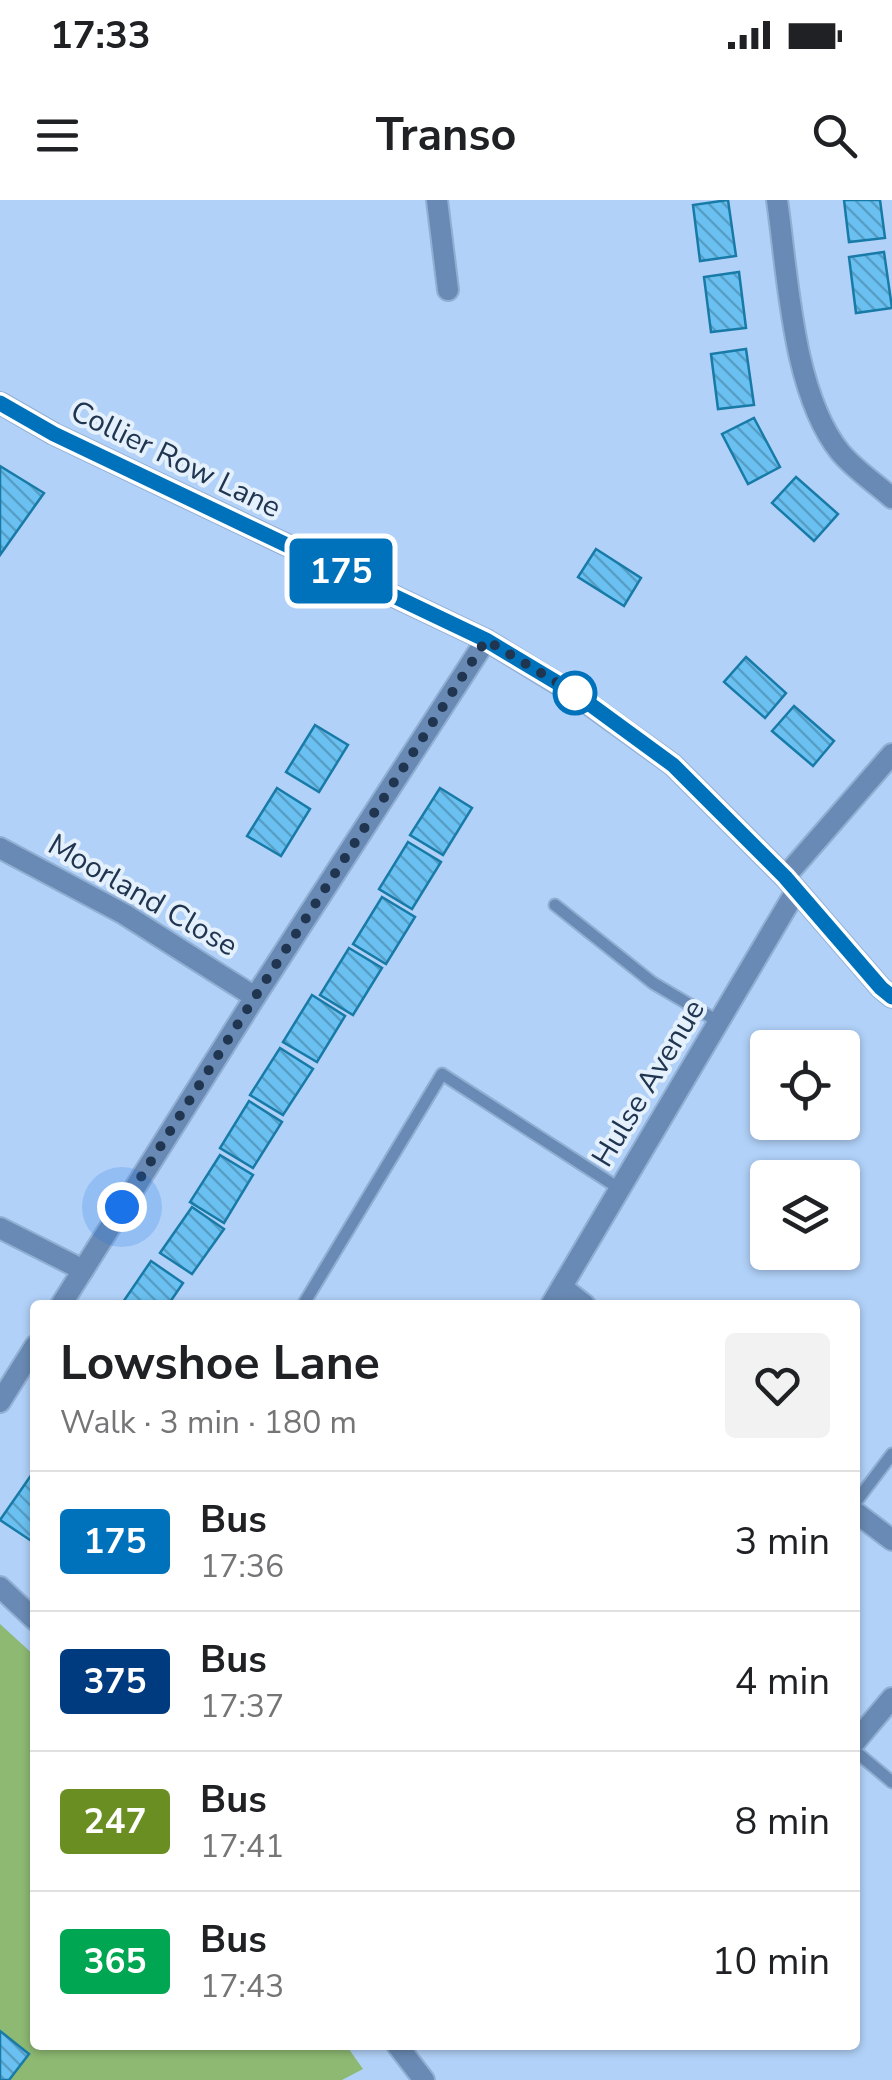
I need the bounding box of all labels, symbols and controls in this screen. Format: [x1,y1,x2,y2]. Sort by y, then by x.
text: 17:33 [50,10,151,61]
text: Transo [376,105,516,166]
icon: menu [30,108,85,163]
icon: search [807,108,862,163]
street label: Collier Row Lane [64,391,288,528]
line badge: 175 [284,538,398,604]
text: 175 [309,548,373,595]
unlabelled marker [554,672,596,714]
street label: Moorland Close [40,824,245,966]
street label: Hulse Avenue [582,992,715,1175]
map controls [750,1030,860,1270]
button: locate [750,1030,860,1140]
button: layers [750,1160,860,1270]
your location [97,1182,147,1232]
text: Lowshoe Lane [60,1330,380,1396]
button: heart [725,1333,830,1438]
text: Walk · 3 min · 180 m [60,1401,357,1444]
text: Bus [200,1494,267,1545]
text: 3 min [735,1516,830,1567]
text: 175 [83,1518,147,1565]
text: 17:36 [200,1545,284,1588]
text: Bus [200,1634,267,1685]
text: 4 min [735,1656,830,1707]
text: 375 [83,1658,147,1705]
text: 17:37 [200,1685,284,1728]
text: Bus [200,1774,267,1825]
text: 8 min [735,1796,830,1847]
text: 247 [83,1798,147,1845]
text: 17:41 [200,1825,284,1868]
text: Bus [200,1914,267,1965]
text: 10 min [712,1936,830,1987]
text: 365 [83,1938,147,1985]
text: 17:43 [200,1965,284,2008]

